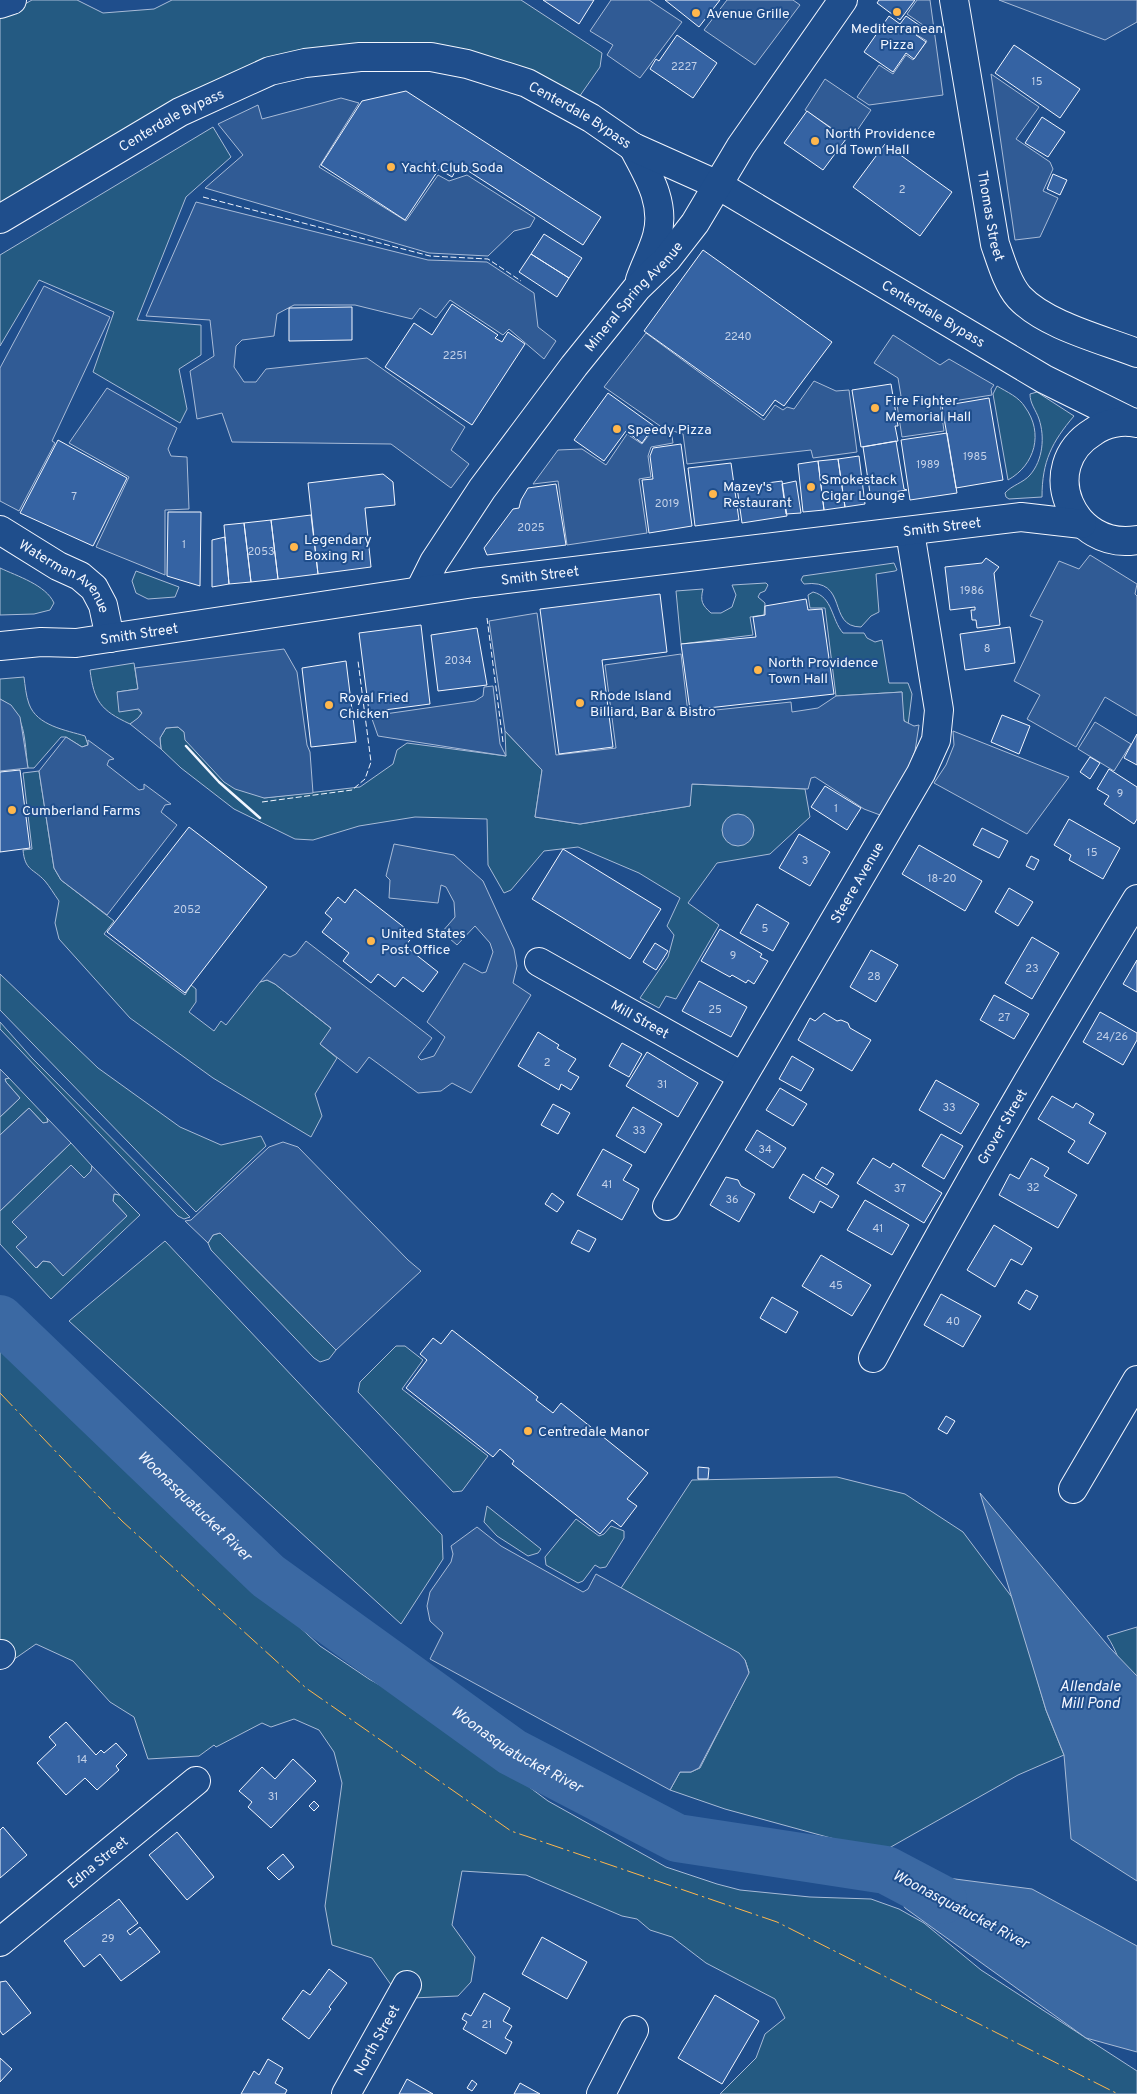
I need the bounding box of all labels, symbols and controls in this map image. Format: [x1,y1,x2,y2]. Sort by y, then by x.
place label: Avenue Grille [706,6,790,23]
marker: Mediterranean Pizza [891,6,903,18]
marker: Avenue Grille [690,7,702,19]
place label: Mediterranean Pizza [851,21,943,54]
house number: 2227 [671,60,697,74]
house number: 15 [1032,75,1043,89]
street label: Centerdale Bypass [525,78,634,153]
street label: Centerdale Bypass [116,86,227,156]
place label: North Providence Old Town Hall [825,126,935,159]
marker: North Providence Old Town Hall [809,135,821,147]
place label: Yacht Club Soda [401,160,503,177]
marker: Yacht Club Soda [385,161,397,173]
street label: Thomas Street [973,170,1007,264]
house number: 2 [899,183,905,197]
street label: Mineral Spring Avenue [582,239,687,356]
street label: Centerdale Bypass [878,277,987,352]
house number: 2240 [724,330,752,344]
house number: 2251 [443,349,467,363]
place label: Fire Fighter Memorial Hall [885,393,971,426]
marker: Fire Fighter Memorial Hall [869,402,881,414]
place label: Speedy Pizza [627,422,712,439]
marker: Speedy Pizza [611,423,623,435]
house number: 1985 [963,450,987,464]
house number: 1989 [916,458,940,472]
place label: Smokestack Cigar Lounge [821,472,905,505]
place label: Mazey's Restaurant [723,479,792,512]
marker: Smokestack Cigar Lounge [805,481,817,493]
marker: Mazey's Restaurant [707,488,719,500]
house number: 7 [71,490,77,504]
house number: 2019 [655,497,679,511]
street label: Smith Street [902,515,982,541]
house number: 2025 [517,521,545,535]
place label: Legendary Boxing RI [304,532,372,565]
street label: Waterman Avenue [15,537,111,615]
house number: 1 [182,538,186,552]
marker: Legendary Boxing RI [288,541,300,553]
house number: 2053 [247,545,275,559]
street label: Smith Street [500,563,580,590]
house number: 1986 [960,584,984,598]
street label: Smith Street [99,621,179,649]
house number: 8 [984,642,990,656]
house number: 2034 [444,654,472,668]
place label: North Providence Town Hall [768,655,878,688]
marker: North Providence Town Hall [752,664,764,676]
place label: Rhode Island Billiard, Bar & Bistro [590,688,716,721]
place label: Royal Fried Chicken [339,690,409,723]
marker: Rhode Island Billiard, Bar & Bistro [574,697,586,709]
marker: Royal Fried Chicken [323,699,335,711]
house number: 9 [1117,787,1123,801]
house number: 1 [834,802,838,816]
place label: Cumberland Farms [22,803,141,820]
marker: Cumberland Farms [6,804,18,816]
street label: Steere Avenue [828,840,888,927]
house number: 15 [1087,846,1098,860]
house number: 3 [802,854,808,868]
house number: 18-20 [928,872,956,886]
house number: 2052 [173,903,201,917]
house number: 5 [762,922,769,936]
place label: United States Post Office [381,926,466,959]
marker: United States Post Office [365,935,377,947]
house number: 9 [730,949,736,963]
house number: 23 [1025,962,1039,976]
house number: 28 [867,970,881,984]
street label: Mill Street [607,997,671,1043]
house number: 25 [708,1003,722,1017]
house number: 27 [998,1011,1010,1025]
house number: 24/26 [1096,1030,1128,1044]
house number: 2 [544,1056,550,1070]
house number: 31 [657,1078,667,1092]
street label: Grover Street [975,1086,1032,1168]
house number: 33 [942,1101,956,1115]
house number: 33 [632,1124,646,1138]
house number: 34 [758,1143,772,1157]
house number: 41 [602,1178,612,1192]
house number: 32 [1026,1181,1040,1195]
house number: 37 [894,1182,906,1196]
house number: 36 [725,1193,739,1207]
house number: 41 [873,1222,883,1236]
house number: 45 [829,1279,843,1293]
house number: 40 [946,1315,960,1329]
place label: Centredale Manor [538,1424,650,1441]
marker: Centredale Manor [522,1425,534,1437]
water label: Woonasquatucket River [133,1448,256,1567]
water label: Allendale Mill Pond [1060,1678,1121,1714]
water label: Woonasquatucket River [446,1703,587,1799]
house number: 14 [77,1753,88,1767]
house number: 31 [268,1790,278,1804]
street label: Edna Street [65,1833,132,1893]
water label: Woonasquatucket River [889,1866,1033,1955]
house number: 29 [101,1932,115,1946]
street label: North Street [351,2002,404,2079]
house number: 21 [482,2018,492,2032]

